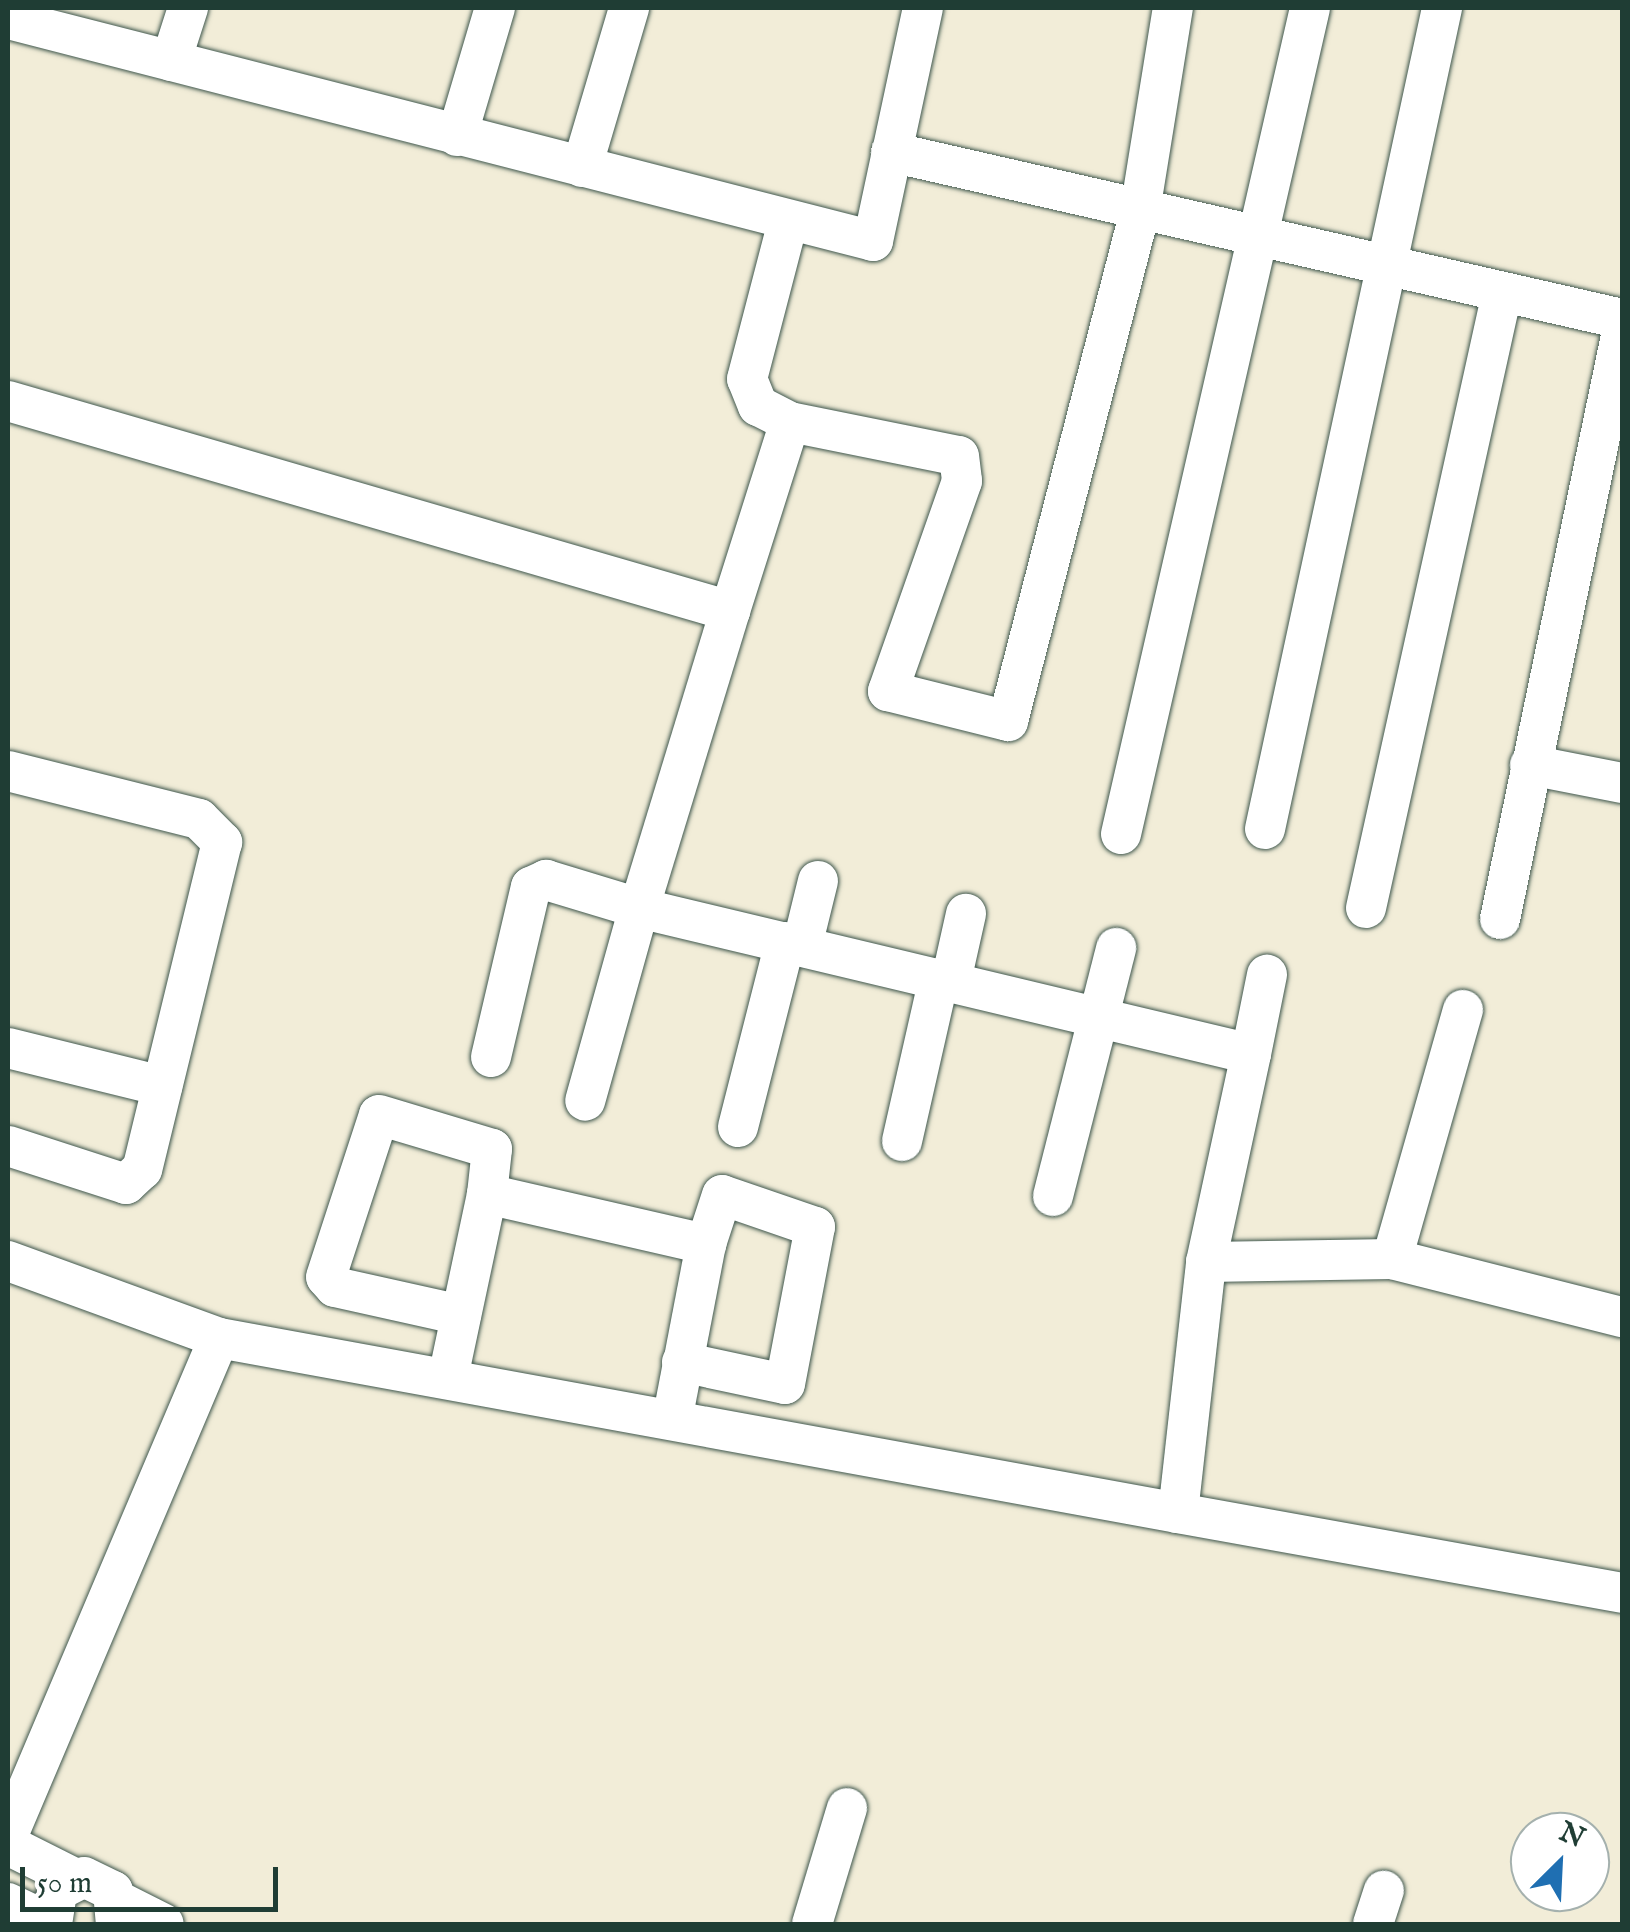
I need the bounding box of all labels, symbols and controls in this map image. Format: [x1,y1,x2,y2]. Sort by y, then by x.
north arrow [1510,1812,1610,1912]
text: N [1553,1815,1590,1857]
scale bar [25,1847,282,1909]
text: 50 m [37,1865,92,1903]

